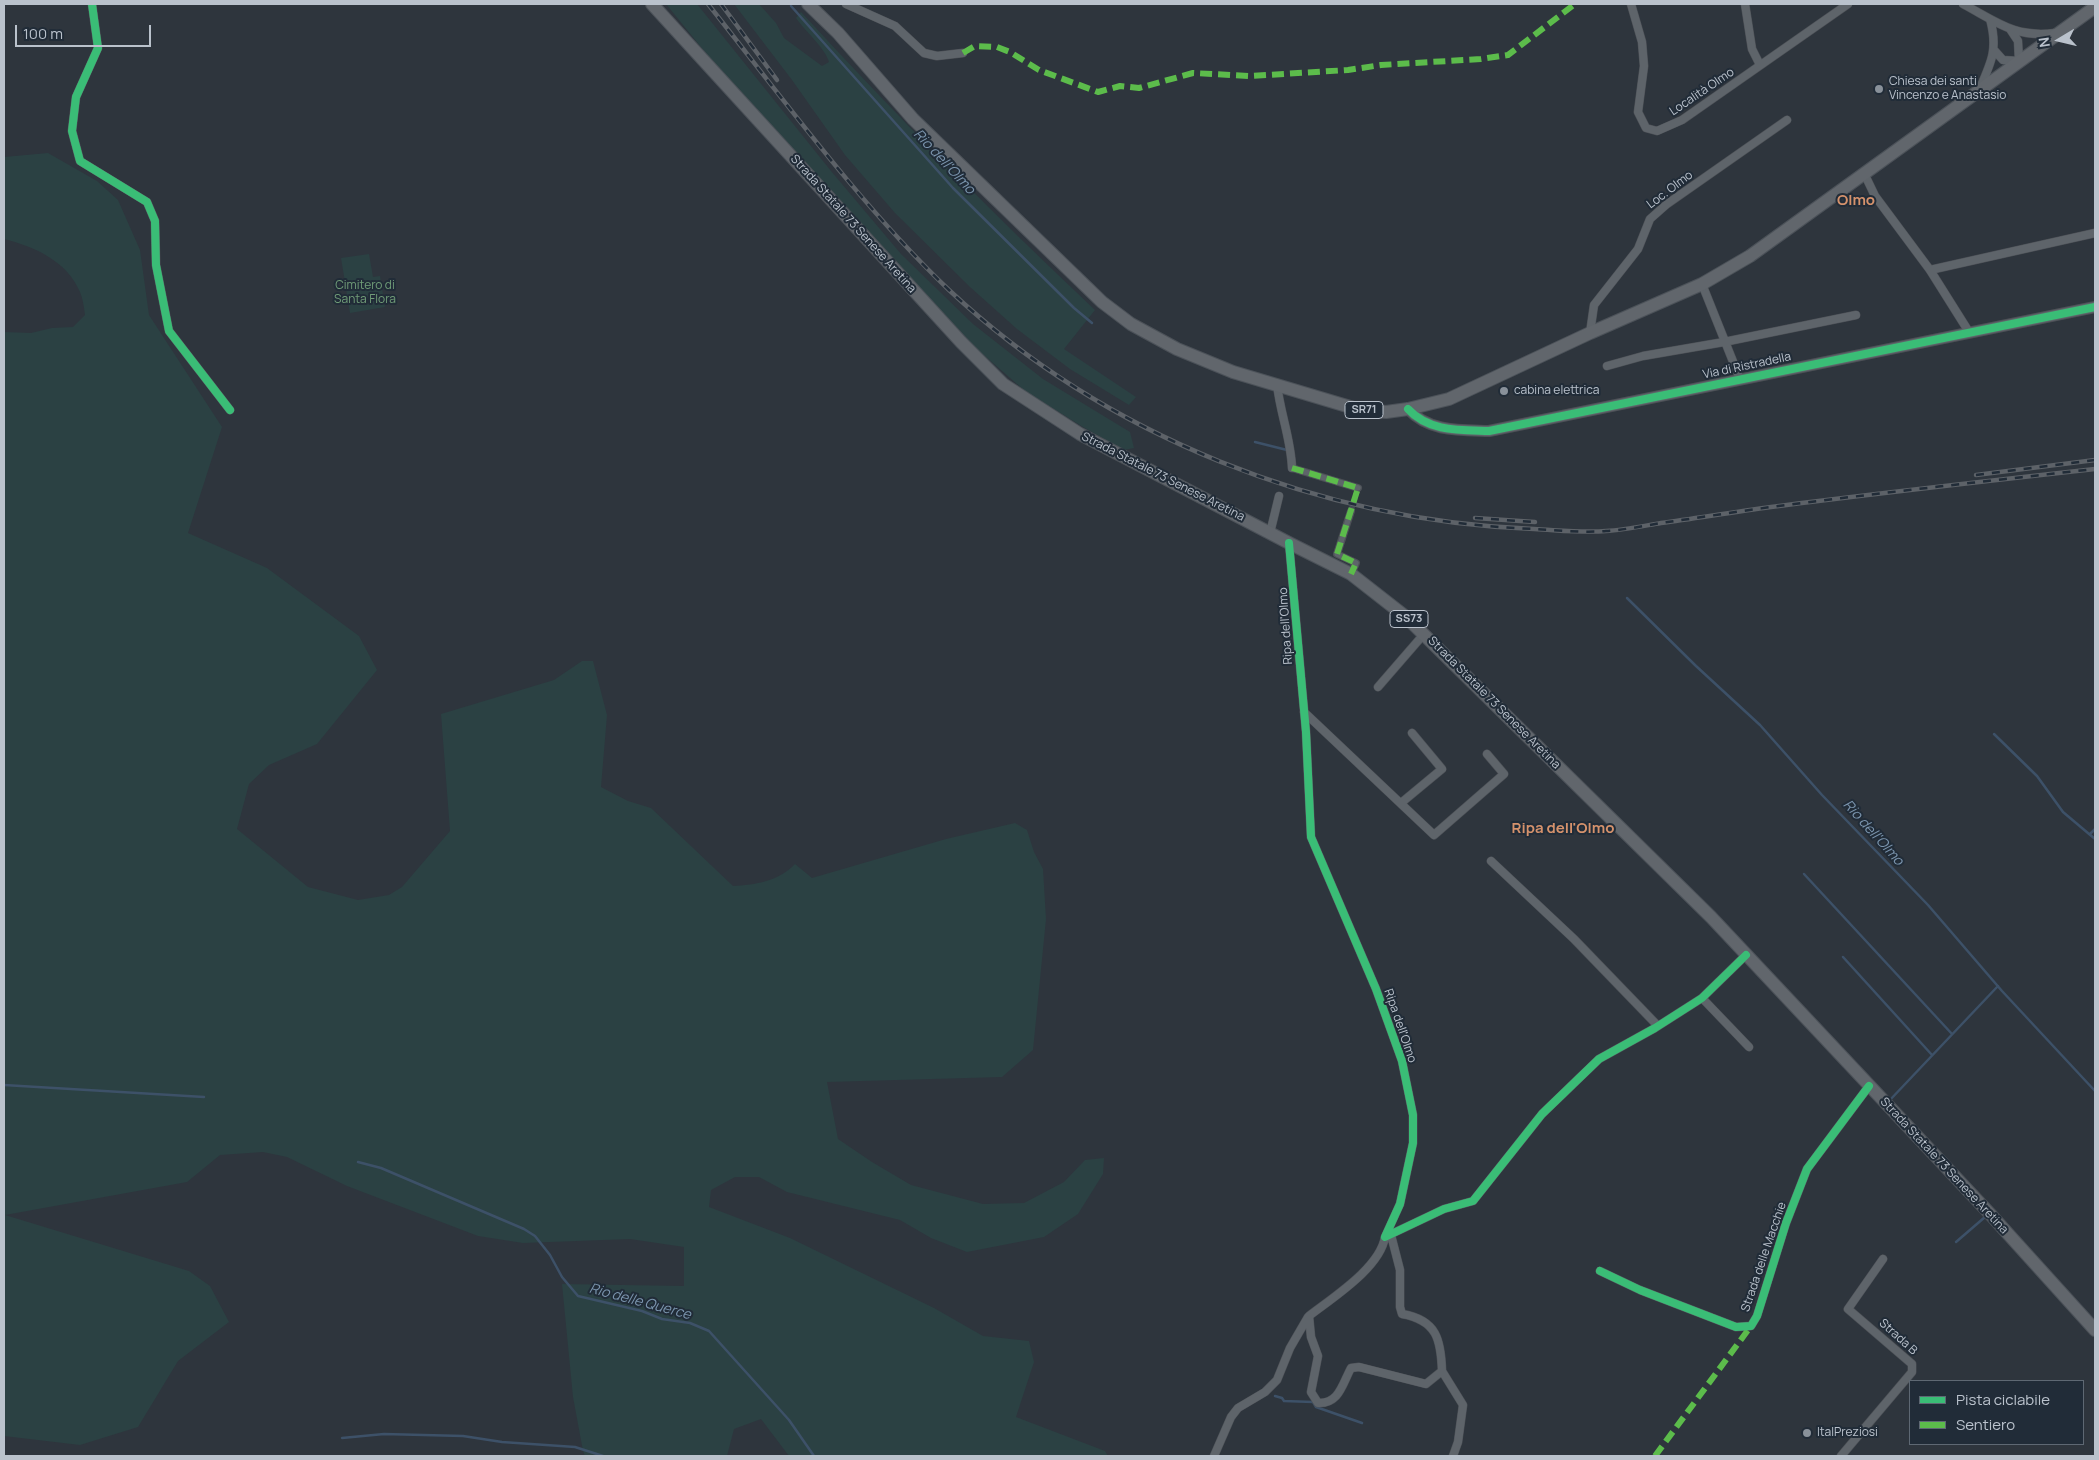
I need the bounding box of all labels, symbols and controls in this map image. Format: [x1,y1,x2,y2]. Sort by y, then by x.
scale bar [18,15,154,47]
north arrow [2034,15,2084,65]
text: 100 m [23,23,63,44]
text: N [2034,36,2054,49]
street label: Località Olmo [1667,65,1737,119]
place label: Chiesa dei santi Vincenzo e Anastasio [1889,75,2006,103]
marker: Chiesa dei santi Vincenzo e Anastasio [1873,83,1885,95]
water label: Rio dell'Olmo [910,126,978,198]
street label: Strada Statale 73 Senese Aretina [787,152,919,296]
street label: Loc. Olmo [1644,168,1696,212]
district label: Olmo [1837,192,1875,210]
park label: Cimitero di Santa Flora [334,279,396,307]
street label: Via di Ristradella [1702,350,1792,382]
place label: cabina elettrica [1514,384,1599,398]
marker: cabina elettrica [1498,385,1510,397]
road number: SR71 [1345,402,1383,418]
street label: Strada Statale 73 Senese Aretina [1079,429,1247,525]
street label: Ripa dell'Olmo [1276,587,1296,665]
road number: SS73 [1390,610,1428,628]
street label: Strada Statale 73 Senese Aretina [1425,634,1563,772]
water label: Rio dell'Olmo [1839,797,1907,869]
district label: Ripa dell'Olmo [1512,820,1614,838]
street label: Ripa dell'Olmo [1381,987,1419,1065]
street label: Strada Statale 73 Senese Aretina [1877,1095,2011,1237]
street label: Strada delle Macchie [1738,1200,1790,1314]
water label: Rio delle Querce [587,1280,693,1324]
street label: Strada B [1876,1316,1920,1358]
legend [1909,1380,2084,1445]
text: Pista ciclabile [1956,1389,2050,1410]
text: Sentiero [1956,1414,2015,1435]
place label: ItalPreziosi [1817,1426,1878,1440]
marker: ItalPreziosi [1801,1427,1813,1439]

